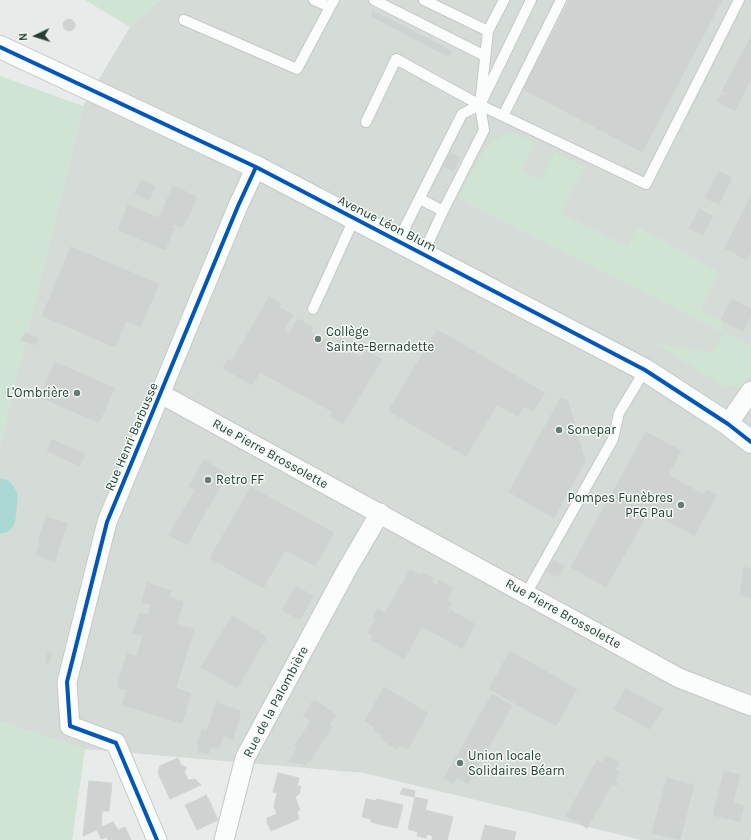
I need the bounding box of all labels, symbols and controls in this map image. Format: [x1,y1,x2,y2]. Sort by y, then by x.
north arrow [16,16,56,56]
text: N [17,32,30,41]
street label: Avenue Léon Blum [335,192,439,256]
place label: Collège Sainte-Bernadette [326,324,434,355]
marker: Collège Sainte-Bernadette [313,334,323,344]
street label: Rue Henri Barbusse [102,380,162,494]
place label: L'Ombrière [6,385,69,401]
marker: L'Ombrière [72,388,82,398]
street label: Rue Pierre Brossolette [209,416,331,492]
place label: Sonepar [567,422,616,438]
marker: Sonepar [554,425,564,435]
place label: Retro FF [216,472,264,488]
marker: Retro FF [203,475,213,485]
place label: Pompes Funèbres PFG Pau [568,490,673,521]
marker: Pompes Funèbres PFG Pau [676,500,686,510]
street label: Rue Pierre Brossolette [502,576,624,652]
street label: Rue de la Palombière [240,644,312,760]
place label: Union locale Solidaires Béarn [468,748,565,779]
marker: Union locale Solidaires Béarn [455,758,465,768]

